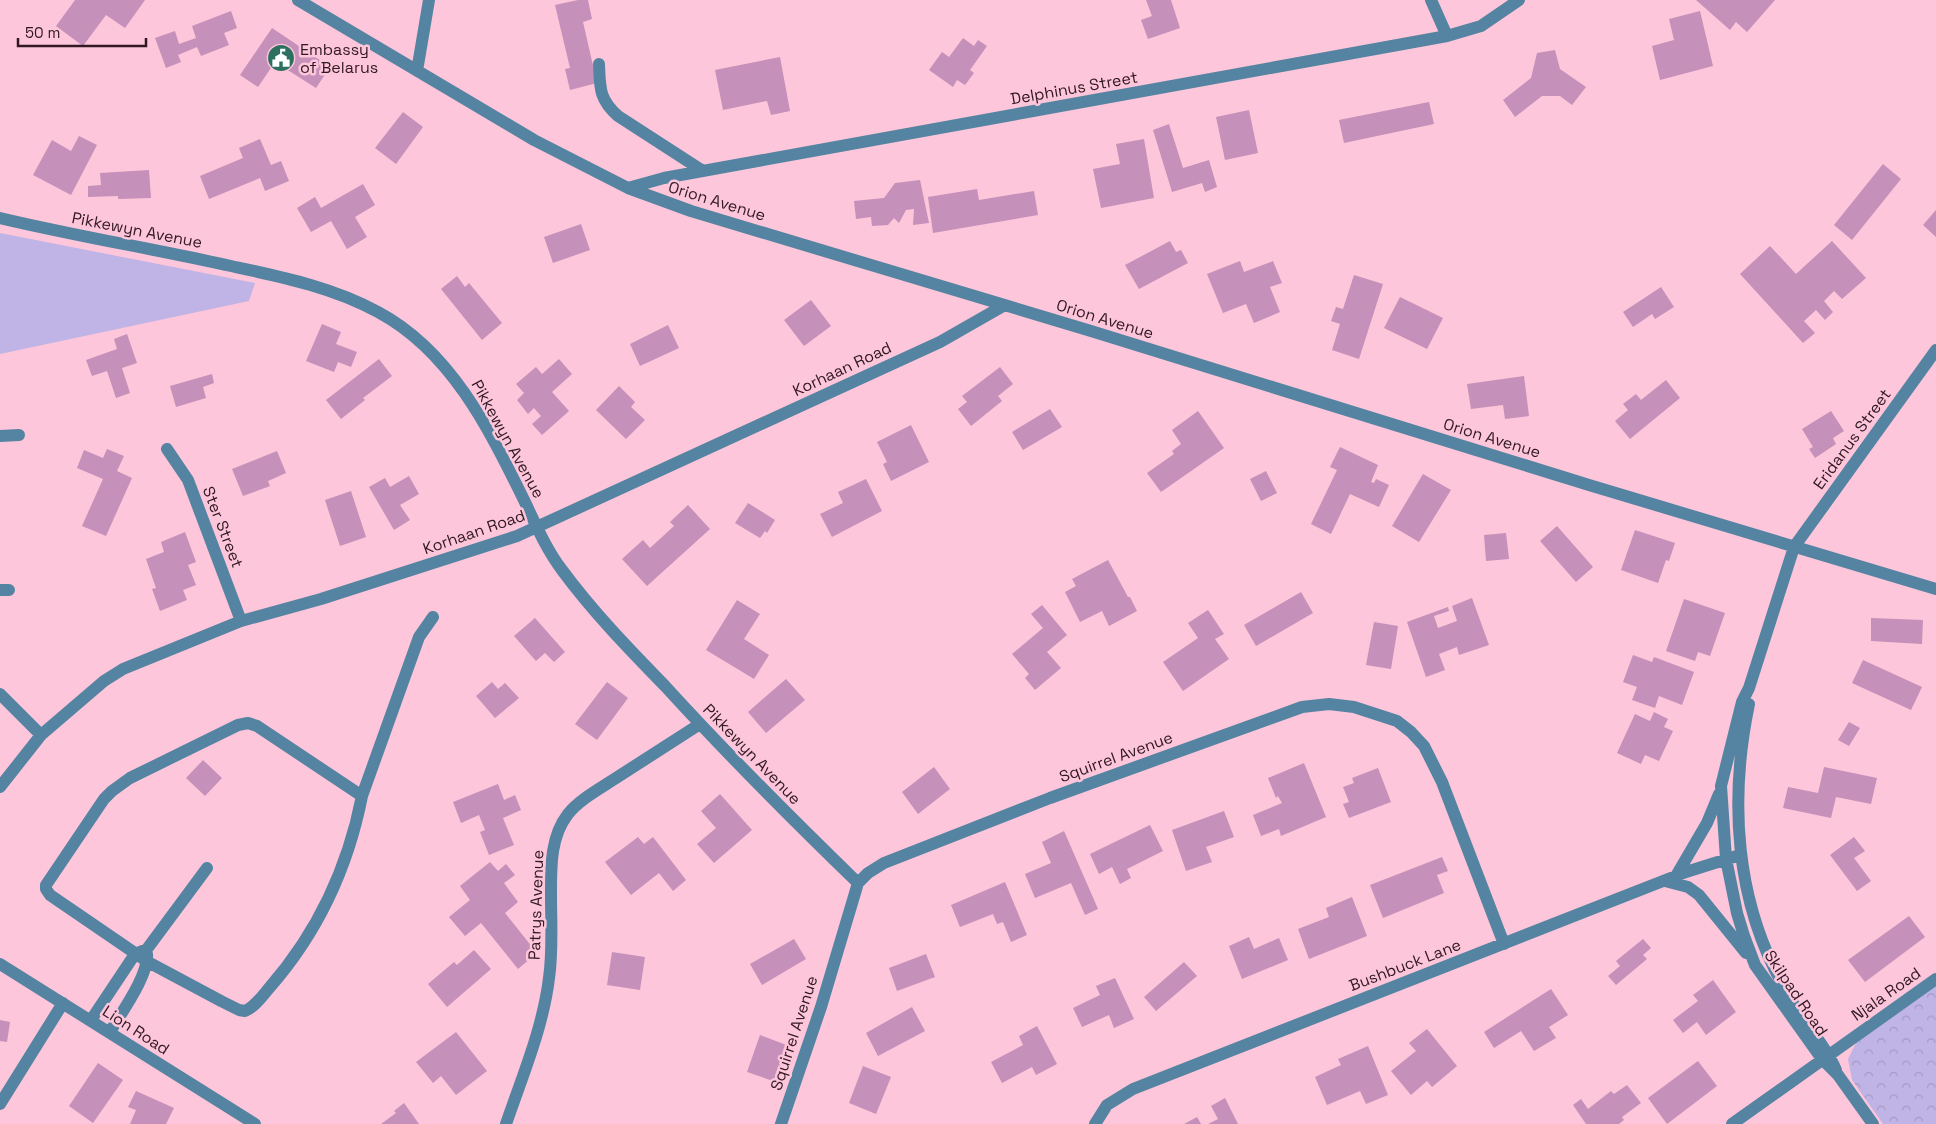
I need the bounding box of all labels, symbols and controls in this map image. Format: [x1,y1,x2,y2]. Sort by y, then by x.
scale bar [18,15,145,47]
text: 50 m [25,23,60,42]
place label: Embassy of Belarus [300,39,378,78]
public building icon: Embassy of Belarus [266,43,296,73]
street label: Delphinus Street [1009,66,1139,110]
street label: Orion Avenue [666,176,768,226]
street label: Pikkewyn Avenue [70,207,204,253]
street label: Orion Avenue [1054,294,1156,344]
street label: Korhaan Road [789,337,895,401]
street label: Pikkewyn Avenue [467,376,549,502]
street label: Eridanus Street [1808,385,1896,493]
street label: Orion Avenue [1441,413,1543,463]
street label: Ster Street [198,483,248,571]
street label: Korhaan Road [420,505,528,559]
street label: Pikkewyn Avenue [698,699,806,809]
street label: Squirrel Avenue [1056,727,1176,787]
street label: Patrys Avenue [524,850,548,960]
street label: Bushbuck Lane [1346,934,1464,996]
street label: Skilpad Road [1760,946,1832,1040]
street label: Njala Road [1847,962,1925,1026]
street label: Squirrel Avenue [766,973,822,1093]
street label: Lion Road [99,1001,173,1059]

